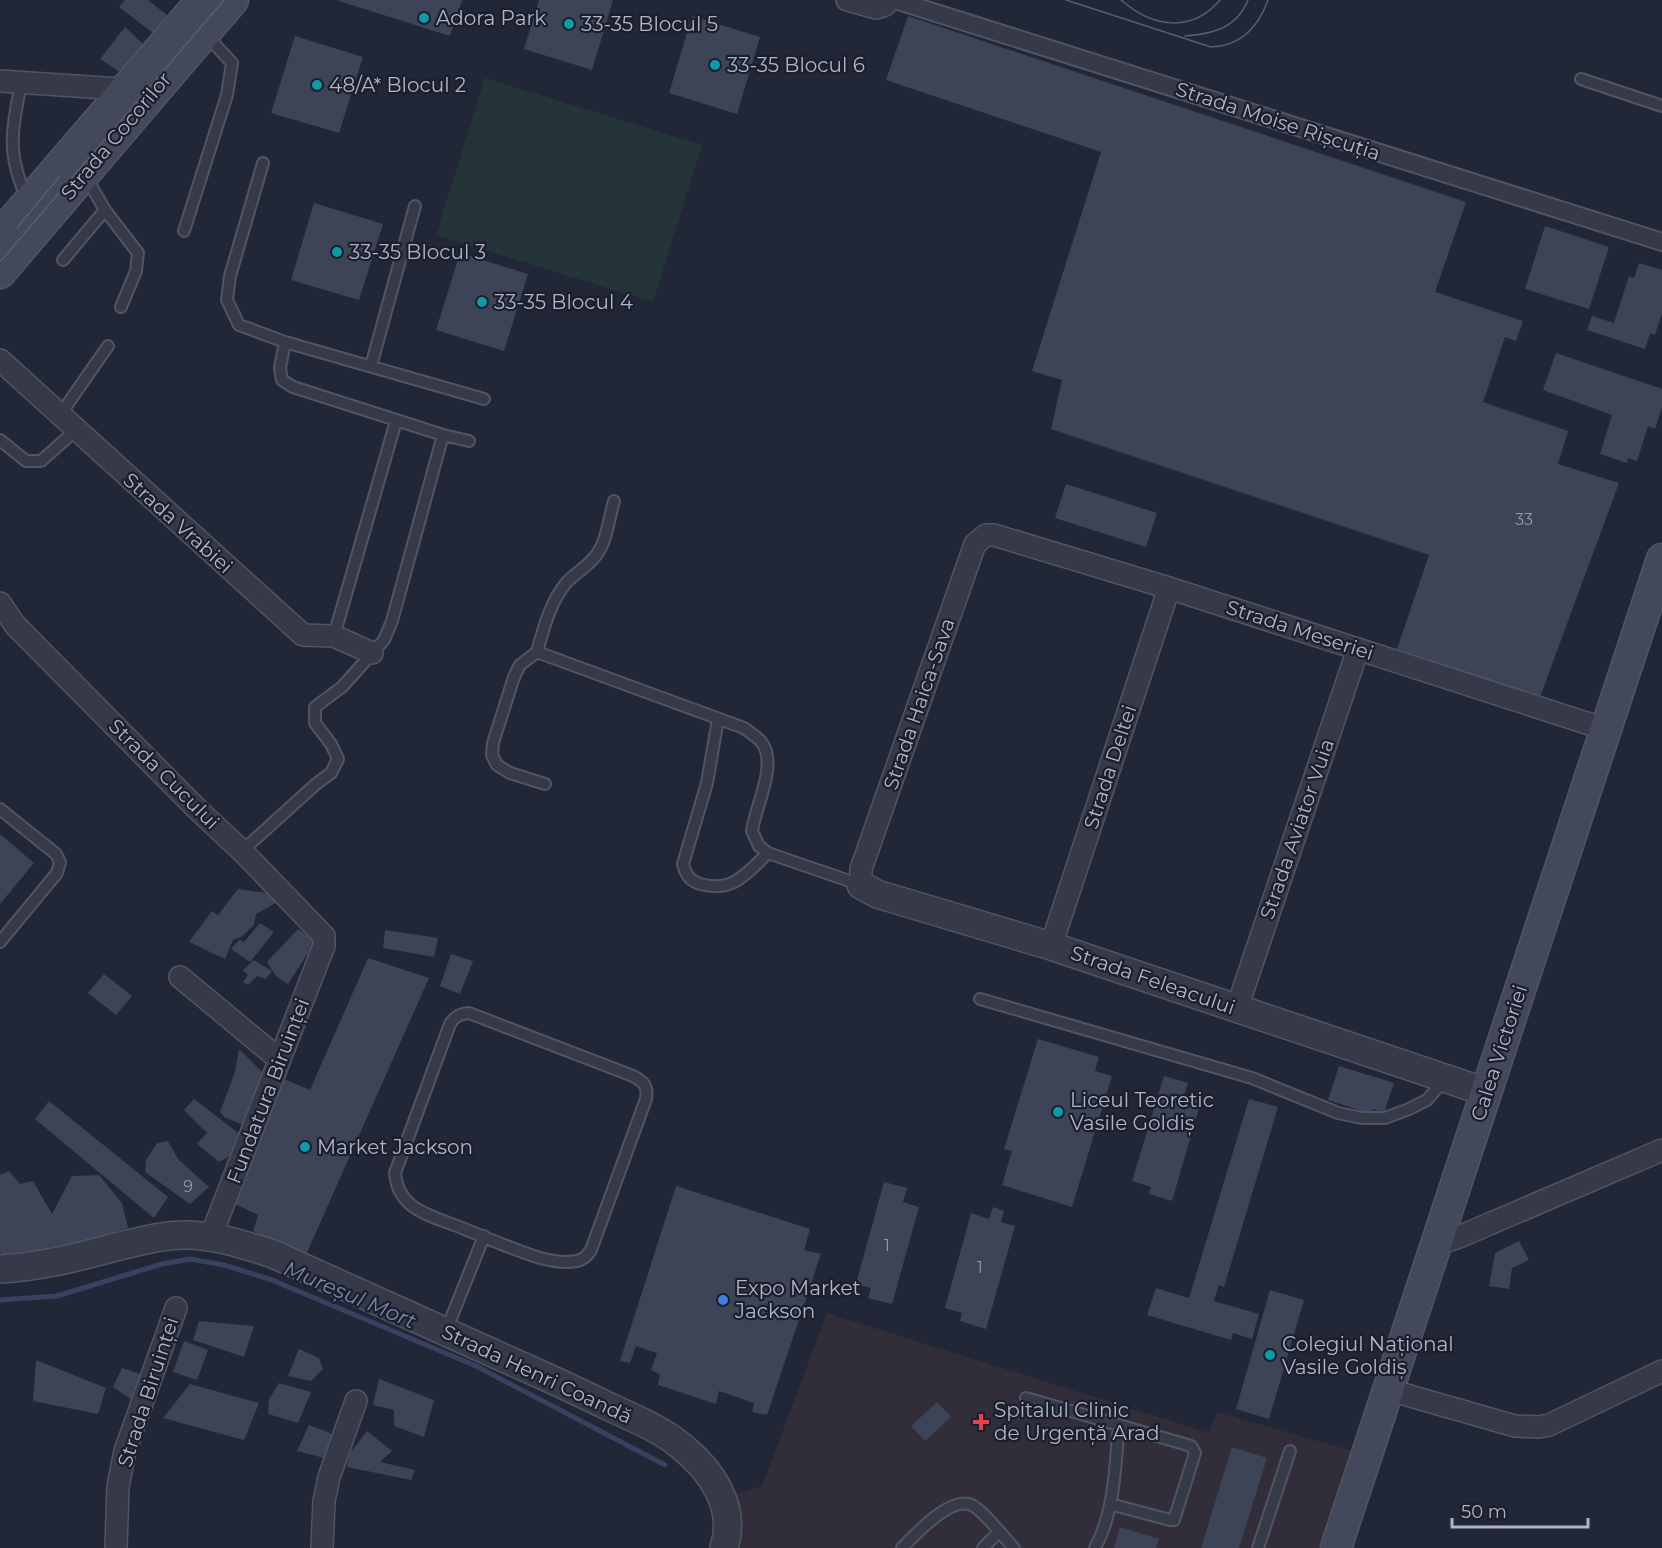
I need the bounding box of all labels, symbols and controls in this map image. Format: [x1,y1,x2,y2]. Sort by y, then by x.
place label: Adora Park [436,6,546,30]
marker: Adora Park [417,11,431,25]
place label: 33-35 Blocul 5 [581,12,718,36]
marker: 33-35 Blocul 5 [562,17,576,31]
place label: 33-35 Blocul 6 [727,53,865,77]
marker: 33-35 Blocul 6 [708,58,722,72]
street label: Strada Cocorilor [56,67,176,205]
place label: 48/A* Blocul 2 [329,73,466,97]
street label: Strada Moise Rișcuția [1172,77,1383,166]
marker: 48/A* Blocul 2 [310,78,324,92]
place label: 33-35 Blocul 3 [349,240,486,264]
marker: 33-35 Blocul 3 [330,245,344,259]
place label: 33-35 Blocul 4 [494,290,633,314]
marker: 33-35 Blocul 4 [475,295,489,309]
street label: Strada Vrabiei [118,468,238,578]
house number: 33 [1515,510,1533,529]
street label: Strada Meseriei [1223,595,1377,665]
street label: Strada Haica-Sava [878,615,960,793]
street label: Strada Deltei [1079,702,1141,832]
street label: Strada Cucului [104,714,224,834]
street label: Strada Aviator Vuia [1255,736,1339,922]
street label: Strada Feleacului [1068,941,1238,1019]
street label: Calea Victoriei [1466,982,1532,1124]
street label: Fundatura Biruinței [222,995,315,1187]
place label: Liceul Teoretic Vasile Goldiș [1070,1088,1214,1136]
marker: Liceul Teoretic Vasile Goldiș [1051,1105,1065,1119]
place label: Market Jackson [317,1135,473,1159]
marker: Market Jackson [298,1140,312,1154]
house number: 9 [183,1177,193,1196]
house number: 1 [884,1236,890,1255]
water label: Mureșul Mort [280,1255,420,1335]
house number: 1 [977,1258,983,1277]
place label: Expo Market Jackson [734,1276,861,1323]
marker: Expo Market Jackson [716,1293,730,1307]
street label: Strada Biruinței [112,1314,184,1470]
street label: Strada Henri Coandă [438,1319,636,1429]
place label: Colegiul Național Vasile Goldiș [1282,1332,1454,1380]
marker: Colegiul Național Vasile Goldiș [1263,1348,1277,1362]
place label: Spitalul Clinic de Urgență Arad [994,1398,1159,1446]
marker: Spitalul Clinic de Urgență Arad [972,1413,990,1431]
scale bar [1452,1491,1588,1529]
text: 50 m [1461,1501,1507,1523]

